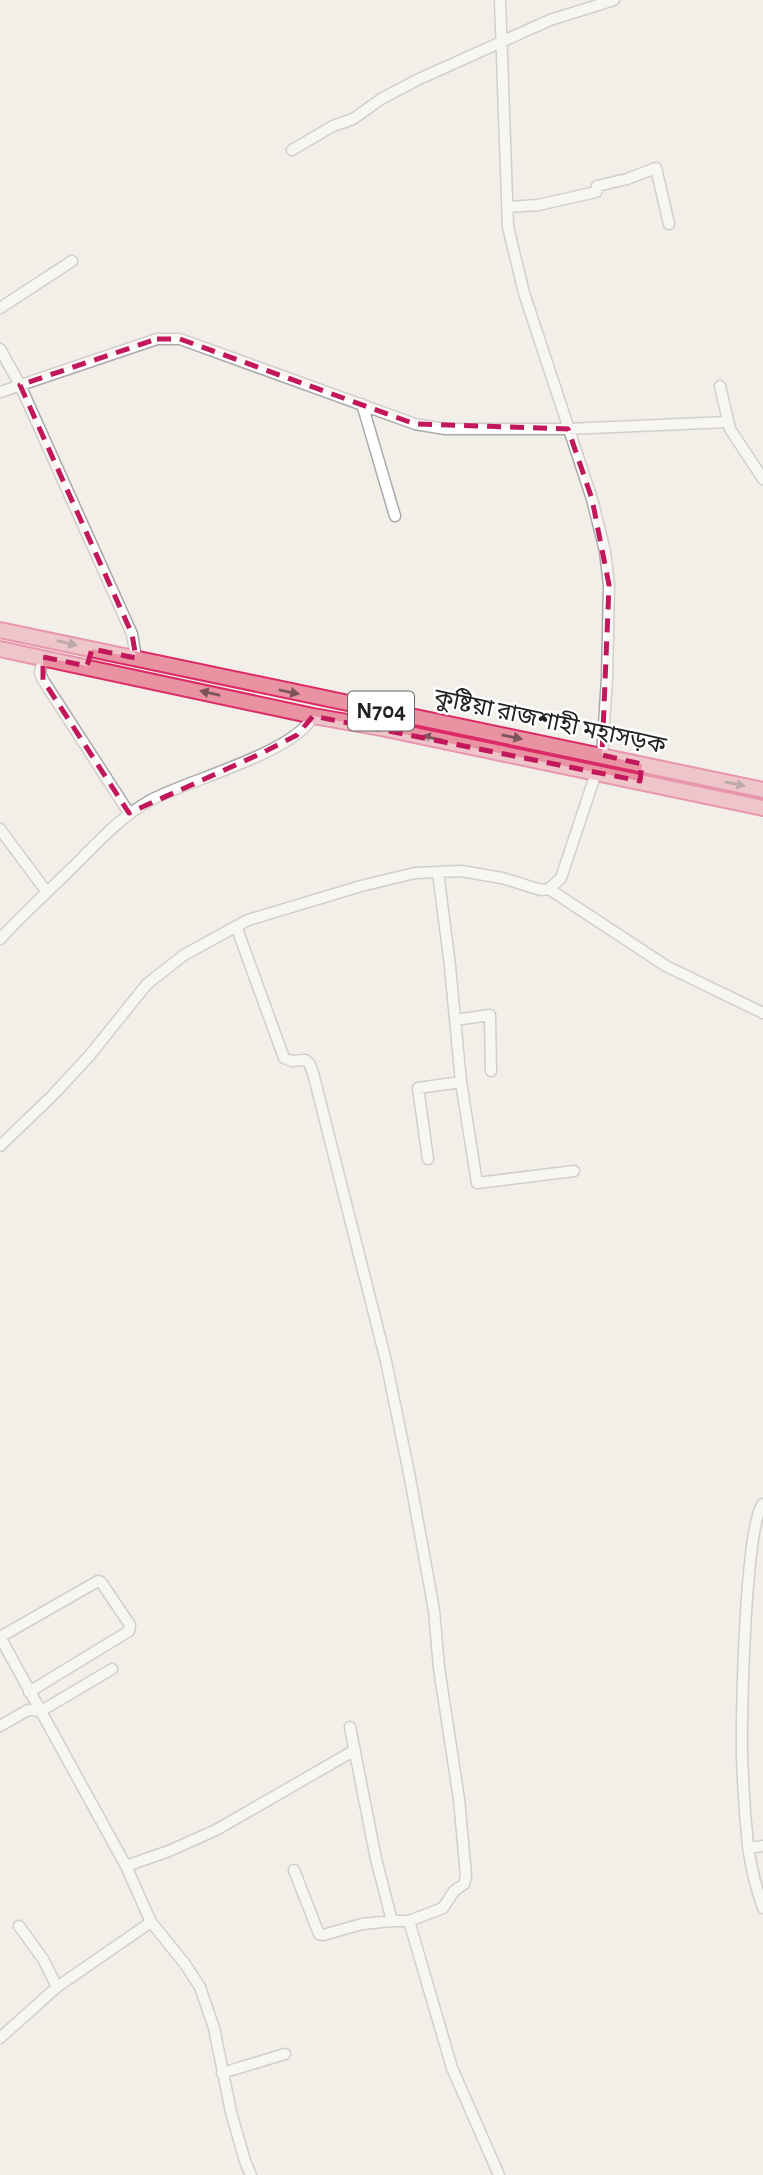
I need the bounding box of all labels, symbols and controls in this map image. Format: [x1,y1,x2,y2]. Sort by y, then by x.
one-way arrow [56,638,78,649]
street label: কুষ্টিয়া রাজশাহী মহাসড়ক [431,683,669,759]
one-way arrow [278,686,300,697]
one-way arrow [198,688,220,699]
road number: N704 [348,692,414,730]
one-way arrow [501,731,523,742]
one-way arrow [421,733,443,744]
one-way arrow [724,779,746,790]

